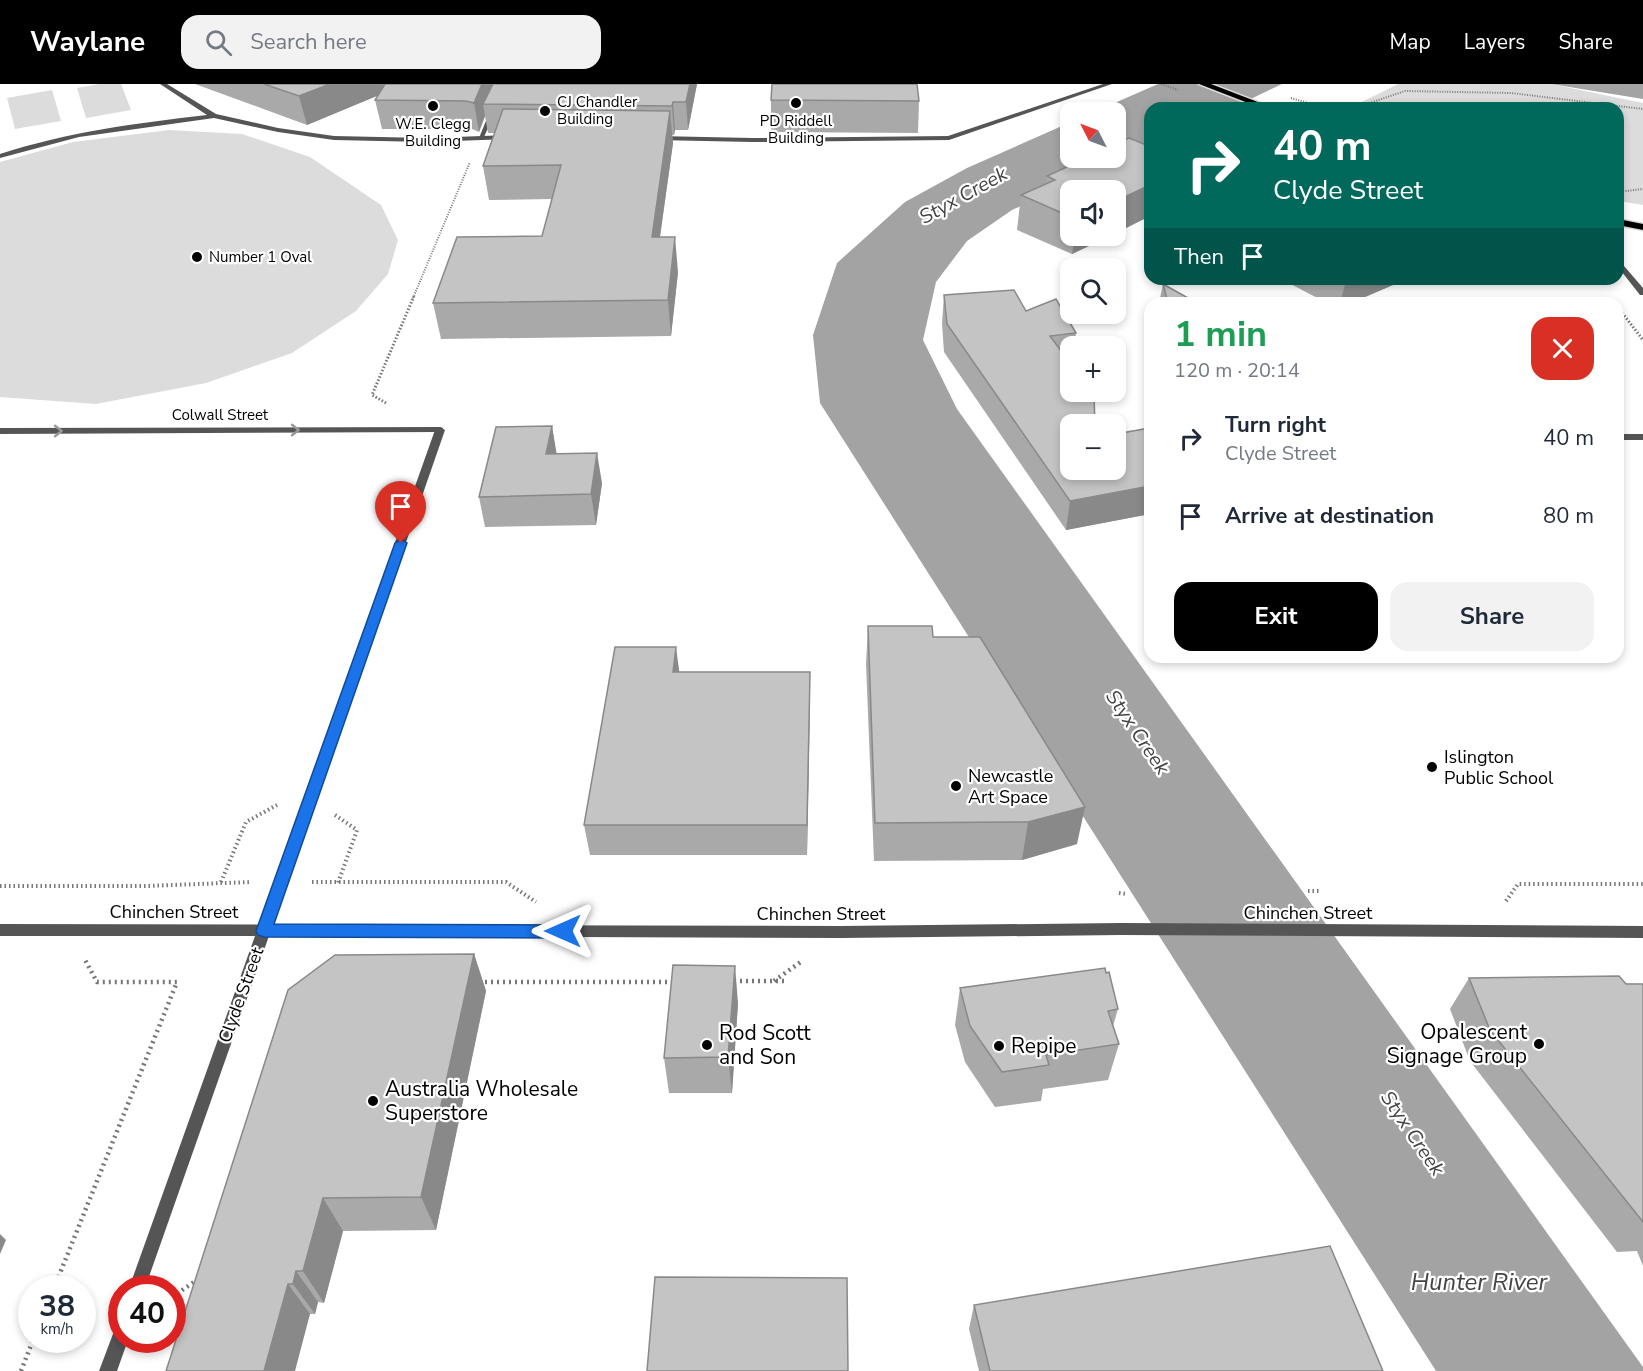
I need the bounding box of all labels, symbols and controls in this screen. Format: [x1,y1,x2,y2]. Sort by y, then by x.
search box [181,15,601,69]
text: Waylane [30,23,145,61]
icon: search [202,26,235,59]
text: Search here [250,27,367,57]
text: Map [1389,28,1431,56]
text: Layers [1464,28,1525,56]
text: Share [1558,28,1613,56]
place label: CJ Chandler Building [557,92,638,129]
marker: PD Riddell Building [789,96,803,110]
marker: W.E. Clegg Building [426,99,440,113]
north arrow [1060,102,1126,168]
map controls [1060,102,1126,480]
marker: CJ Chandler Building [538,104,552,118]
place label: PD Riddell Building [760,111,833,148]
place label: W.E. Clegg Building [395,114,471,151]
text: 40 m [1273,118,1372,175]
icon: right [1174,126,1252,204]
water label: Styx Creek [914,160,1013,231]
text: Clyde Street [1273,172,1423,209]
button: sound [1060,180,1126,246]
icon: arrive [1236,240,1269,273]
text: Then [1174,242,1224,272]
place label: Number 1 Oval [209,247,312,267]
marker: Number 1 Oval [190,250,204,264]
button: search [1060,258,1126,324]
text: 1 min [1174,310,1267,359]
button: close [1531,317,1594,380]
button: + [1060,336,1126,402]
text: 120 m · 20:14 [1174,357,1300,384]
street label: Colwall Street [172,405,269,425]
text: Turn right [1225,410,1326,440]
button: − [1060,414,1126,480]
icon: right [1174,422,1207,455]
text: 40 m [1543,423,1594,453]
one-way arrow [291,424,300,436]
one-way arrow [54,425,63,437]
text: Clyde Street [1225,440,1336,467]
pin [375,481,426,543]
icon: arrive [384,490,417,523]
icon: arrive [1174,500,1207,533]
text: Arrive at destination [1225,501,1434,531]
text: 80 m [1543,501,1594,531]
button: Exit [1174,582,1378,651]
button: Share [1390,582,1594,651]
water label: Styx Creek [1099,685,1176,781]
place label: Islington Public School [1444,745,1554,790]
marker: Islington Public School [1425,760,1439,774]
place label: Newcastle Art Space [968,764,1053,809]
marker: Newcastle Art Space [949,779,963,793]
position arrow [531,899,595,963]
street label: Chinchen Street [110,900,239,924]
street label: Chinchen Street [1244,901,1373,925]
street label: Chinchen Street [757,902,886,926]
street label: Clyde Street [213,943,270,1046]
place label: Opalescent Signage Group [1387,1018,1528,1070]
place label: Rod Scott and Son [719,1019,811,1071]
place label: Repipe [1011,1032,1077,1060]
marker: Opalescent Signage Group [1532,1037,1546,1051]
marker: Rod Scott and Son [700,1038,714,1052]
marker: Repipe [992,1039,1006,1053]
place label: Australia Wholesale Superstore [385,1075,578,1127]
water label: Styx Creek [1374,1086,1451,1182]
marker: Australia Wholesale Superstore [366,1094,380,1108]
water label: Hunter River [1411,1266,1549,1298]
speed limit sign: 40 [108,1275,186,1353]
text: 38 [39,1286,75,1327]
text: km/h [40,1319,74,1339]

